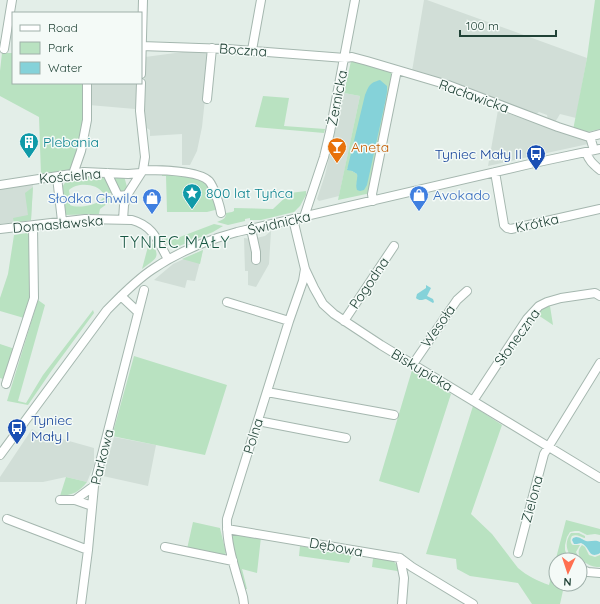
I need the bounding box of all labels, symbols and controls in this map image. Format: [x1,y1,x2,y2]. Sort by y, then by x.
legend [12,12,142,84]
scale bar [460,12,556,38]
text: 100 m [466,18,499,33]
text: Road [48,20,78,35]
street label: Boczna [218,39,268,61]
text: Park [48,40,73,55]
text: Water [48,60,83,75]
street label: Żernicka [323,69,351,127]
street label: Racławicka [436,75,512,117]
building icon: Plebania [18,131,40,159]
place label: Plebania [43,133,99,151]
bar icon: Aneta [326,136,348,164]
place label: Aneta [351,138,389,156]
bus stop icon: Tyniec Mały II [525,143,547,171]
place label: Tyniec Mały II [435,145,522,163]
street label: Kościelna [38,164,102,188]
place icon: 800 lat Tyńca [181,182,203,210]
place label: 800 lat Tyńca [206,184,293,202]
shop icon: Avokado [408,184,430,212]
place label: Avokado [433,186,490,204]
shop icon: Słodka Chwila [141,187,163,215]
place label: Słodka Chwila [48,189,138,207]
street label: Świdnicka [246,207,312,239]
street label: Krótka [514,210,560,236]
street label: Domasławska [12,211,104,237]
district label: TYNIEC MAŁY [119,232,231,252]
street label: Pogodna [345,254,393,312]
street label: Wesoła [417,301,459,351]
street label: Słoneczna [490,305,544,369]
street label: Biskupicka [388,345,456,395]
place label: Tyniec Mały I [31,411,72,445]
street label: Polna [239,416,267,456]
bus stop icon: Tyniec Mały I [6,417,28,445]
street label: Parkowa [86,427,118,487]
street label: Zielona [517,473,547,525]
street label: Dębowa [308,533,364,561]
north arrow [548,552,588,592]
text: N [563,575,572,589]

